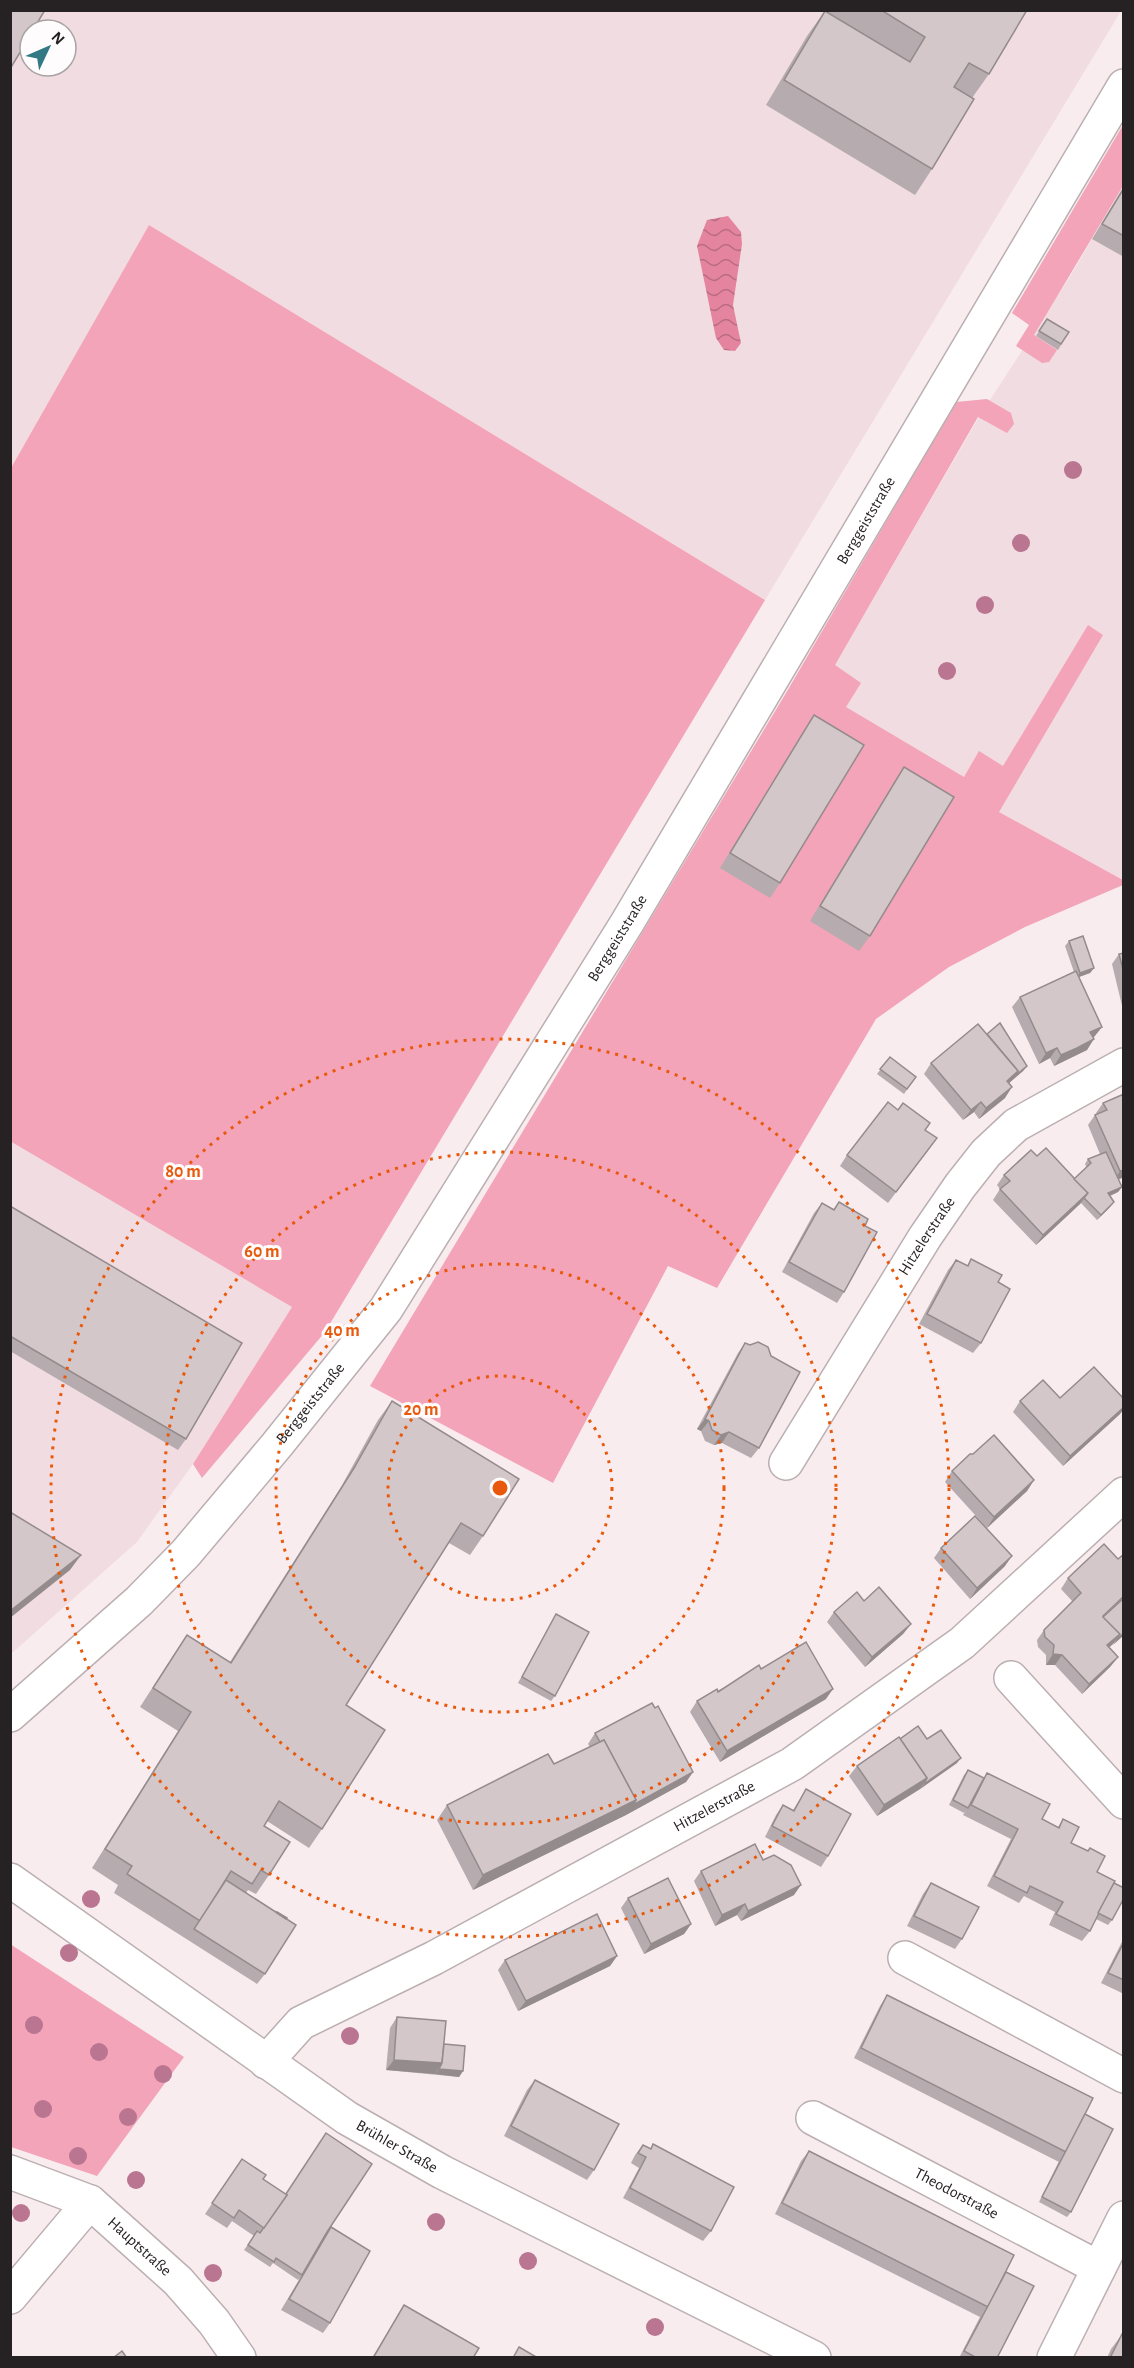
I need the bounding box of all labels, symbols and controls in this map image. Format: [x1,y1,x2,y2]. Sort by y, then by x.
north arrow [18,18,78,78]
text: N [48,29,68,48]
street label: Berggeiststraße [834,474,898,567]
street label: Berggeiststraße [585,892,650,984]
text: 80 m [165,1163,201,1181]
street label: Hitzelerstraße [896,1194,958,1278]
text: 60 m [244,1243,280,1261]
text: 40 m [324,1322,360,1340]
street label: Berggeiststraße [273,1360,347,1447]
text: 20 m [403,1401,439,1419]
centre of rings [490,1478,510,1498]
street label: Hitzelerstraße [671,1778,757,1835]
street label: Brühler Straße [354,2117,440,2176]
street label: Theodorstraße [912,2165,1001,2222]
street label: Hauptstraße [105,2214,174,2279]

